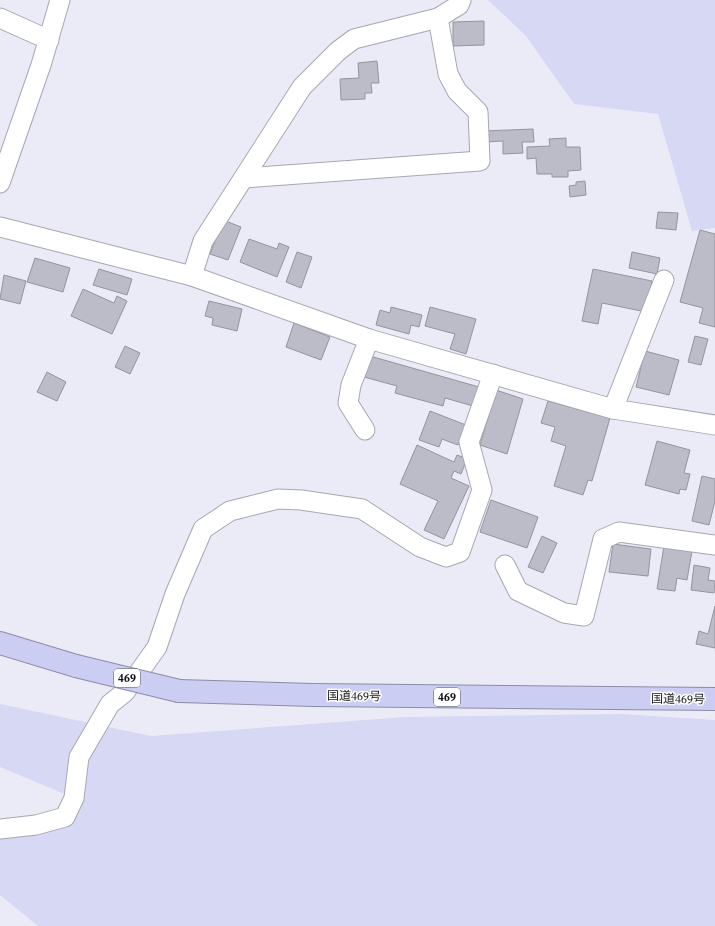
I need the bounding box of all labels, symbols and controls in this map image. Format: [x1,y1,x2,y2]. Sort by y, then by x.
road number: 469 [114,669,140,687]
street label: 国道469号 [327,688,381,704]
road number: 469 [434,688,460,706]
street label: 国道469号 [651,691,705,707]

